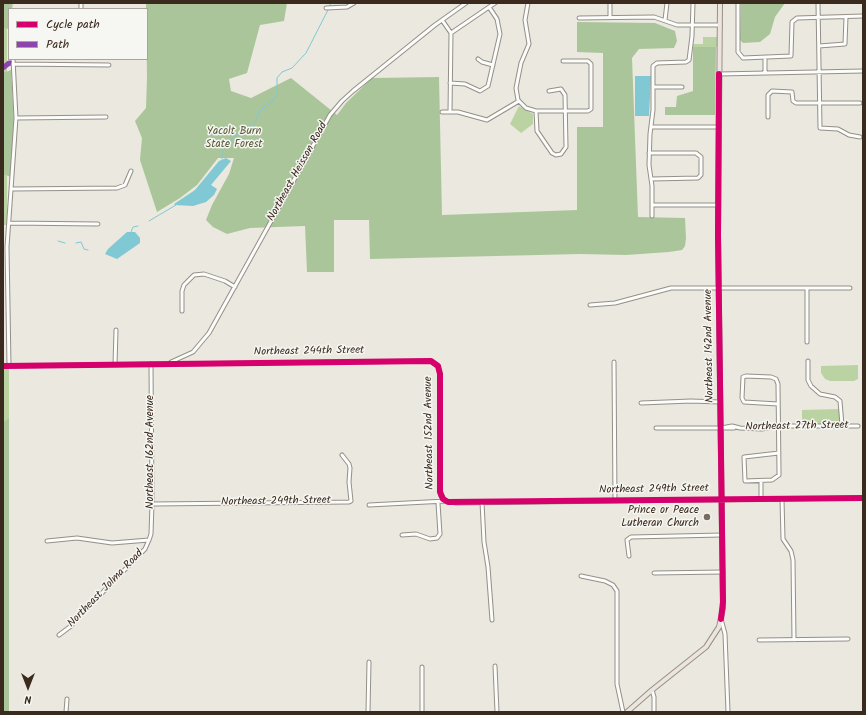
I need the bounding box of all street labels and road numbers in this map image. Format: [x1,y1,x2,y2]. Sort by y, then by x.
street label: Northeast Heisson Road [265,120,331,224]
street label: Northeast 142nd Avenue [702,289,718,403]
street label: Northeast 244th Street [254,344,364,360]
street label: Northeast 152nd Avenue [422,376,438,490]
street label: Northeast 162nd Avenue [144,395,158,509]
street label: Northeast 27th Street [745,419,849,435]
street label: Northeast 249th Street [599,482,709,498]
street label: Northeast 249th Street [221,494,331,510]
street label: Northeast Jolma Road [66,547,146,631]

